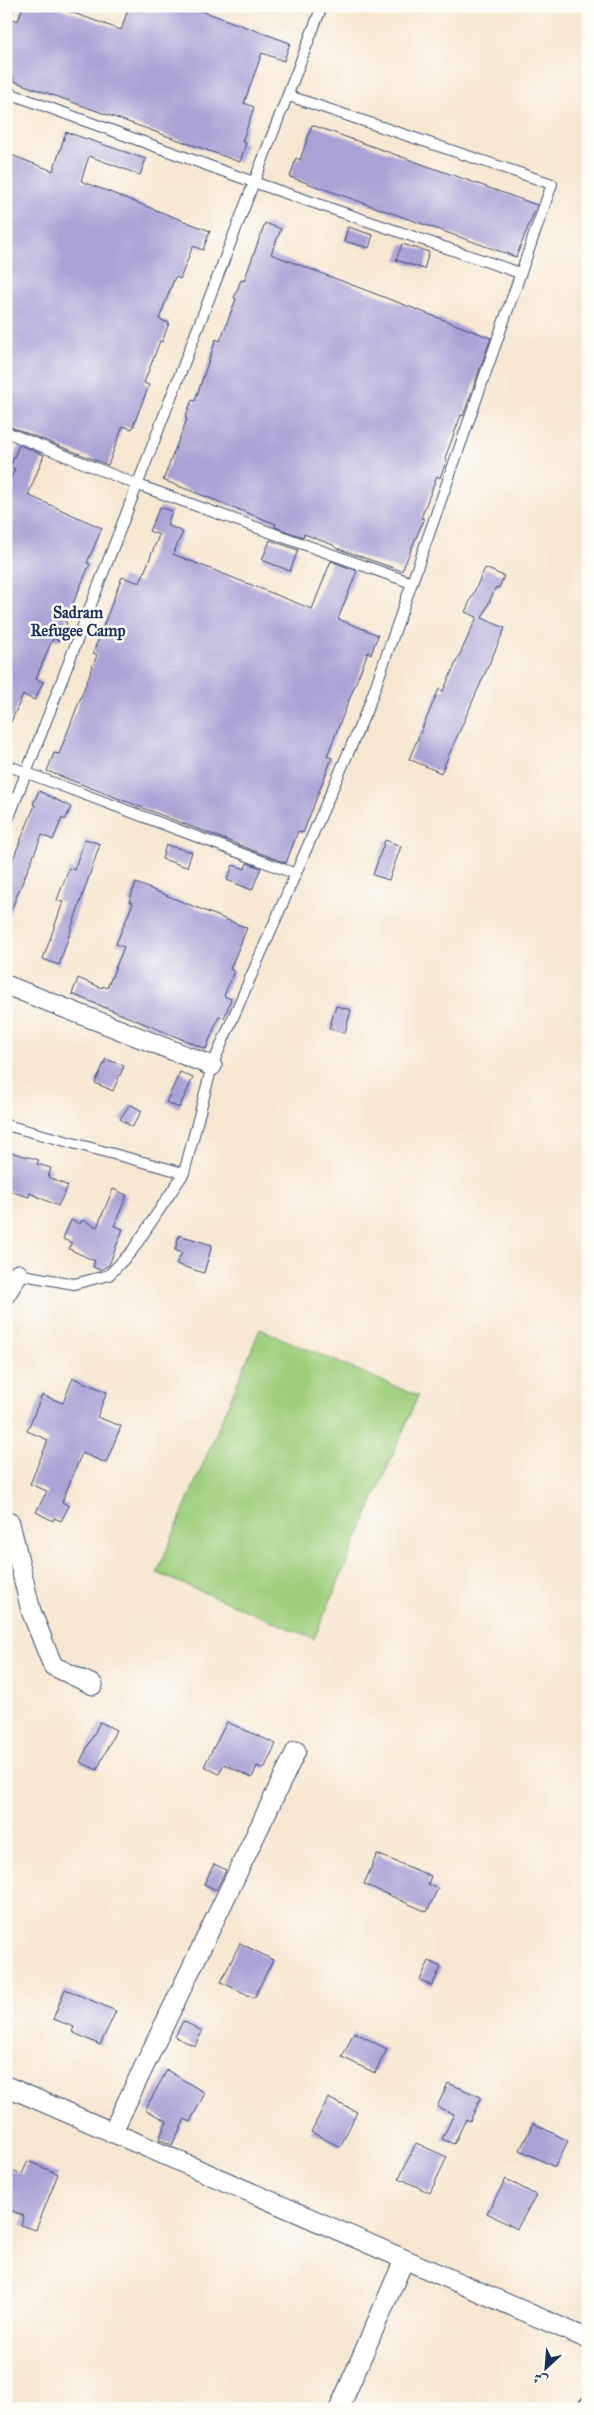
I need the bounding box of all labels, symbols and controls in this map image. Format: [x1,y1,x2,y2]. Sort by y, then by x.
district label: Sadram Refugee Camp [30,603,126,641]
north arrow [522,2342,572,2392]
text: ش [530,2369,550,2390]

